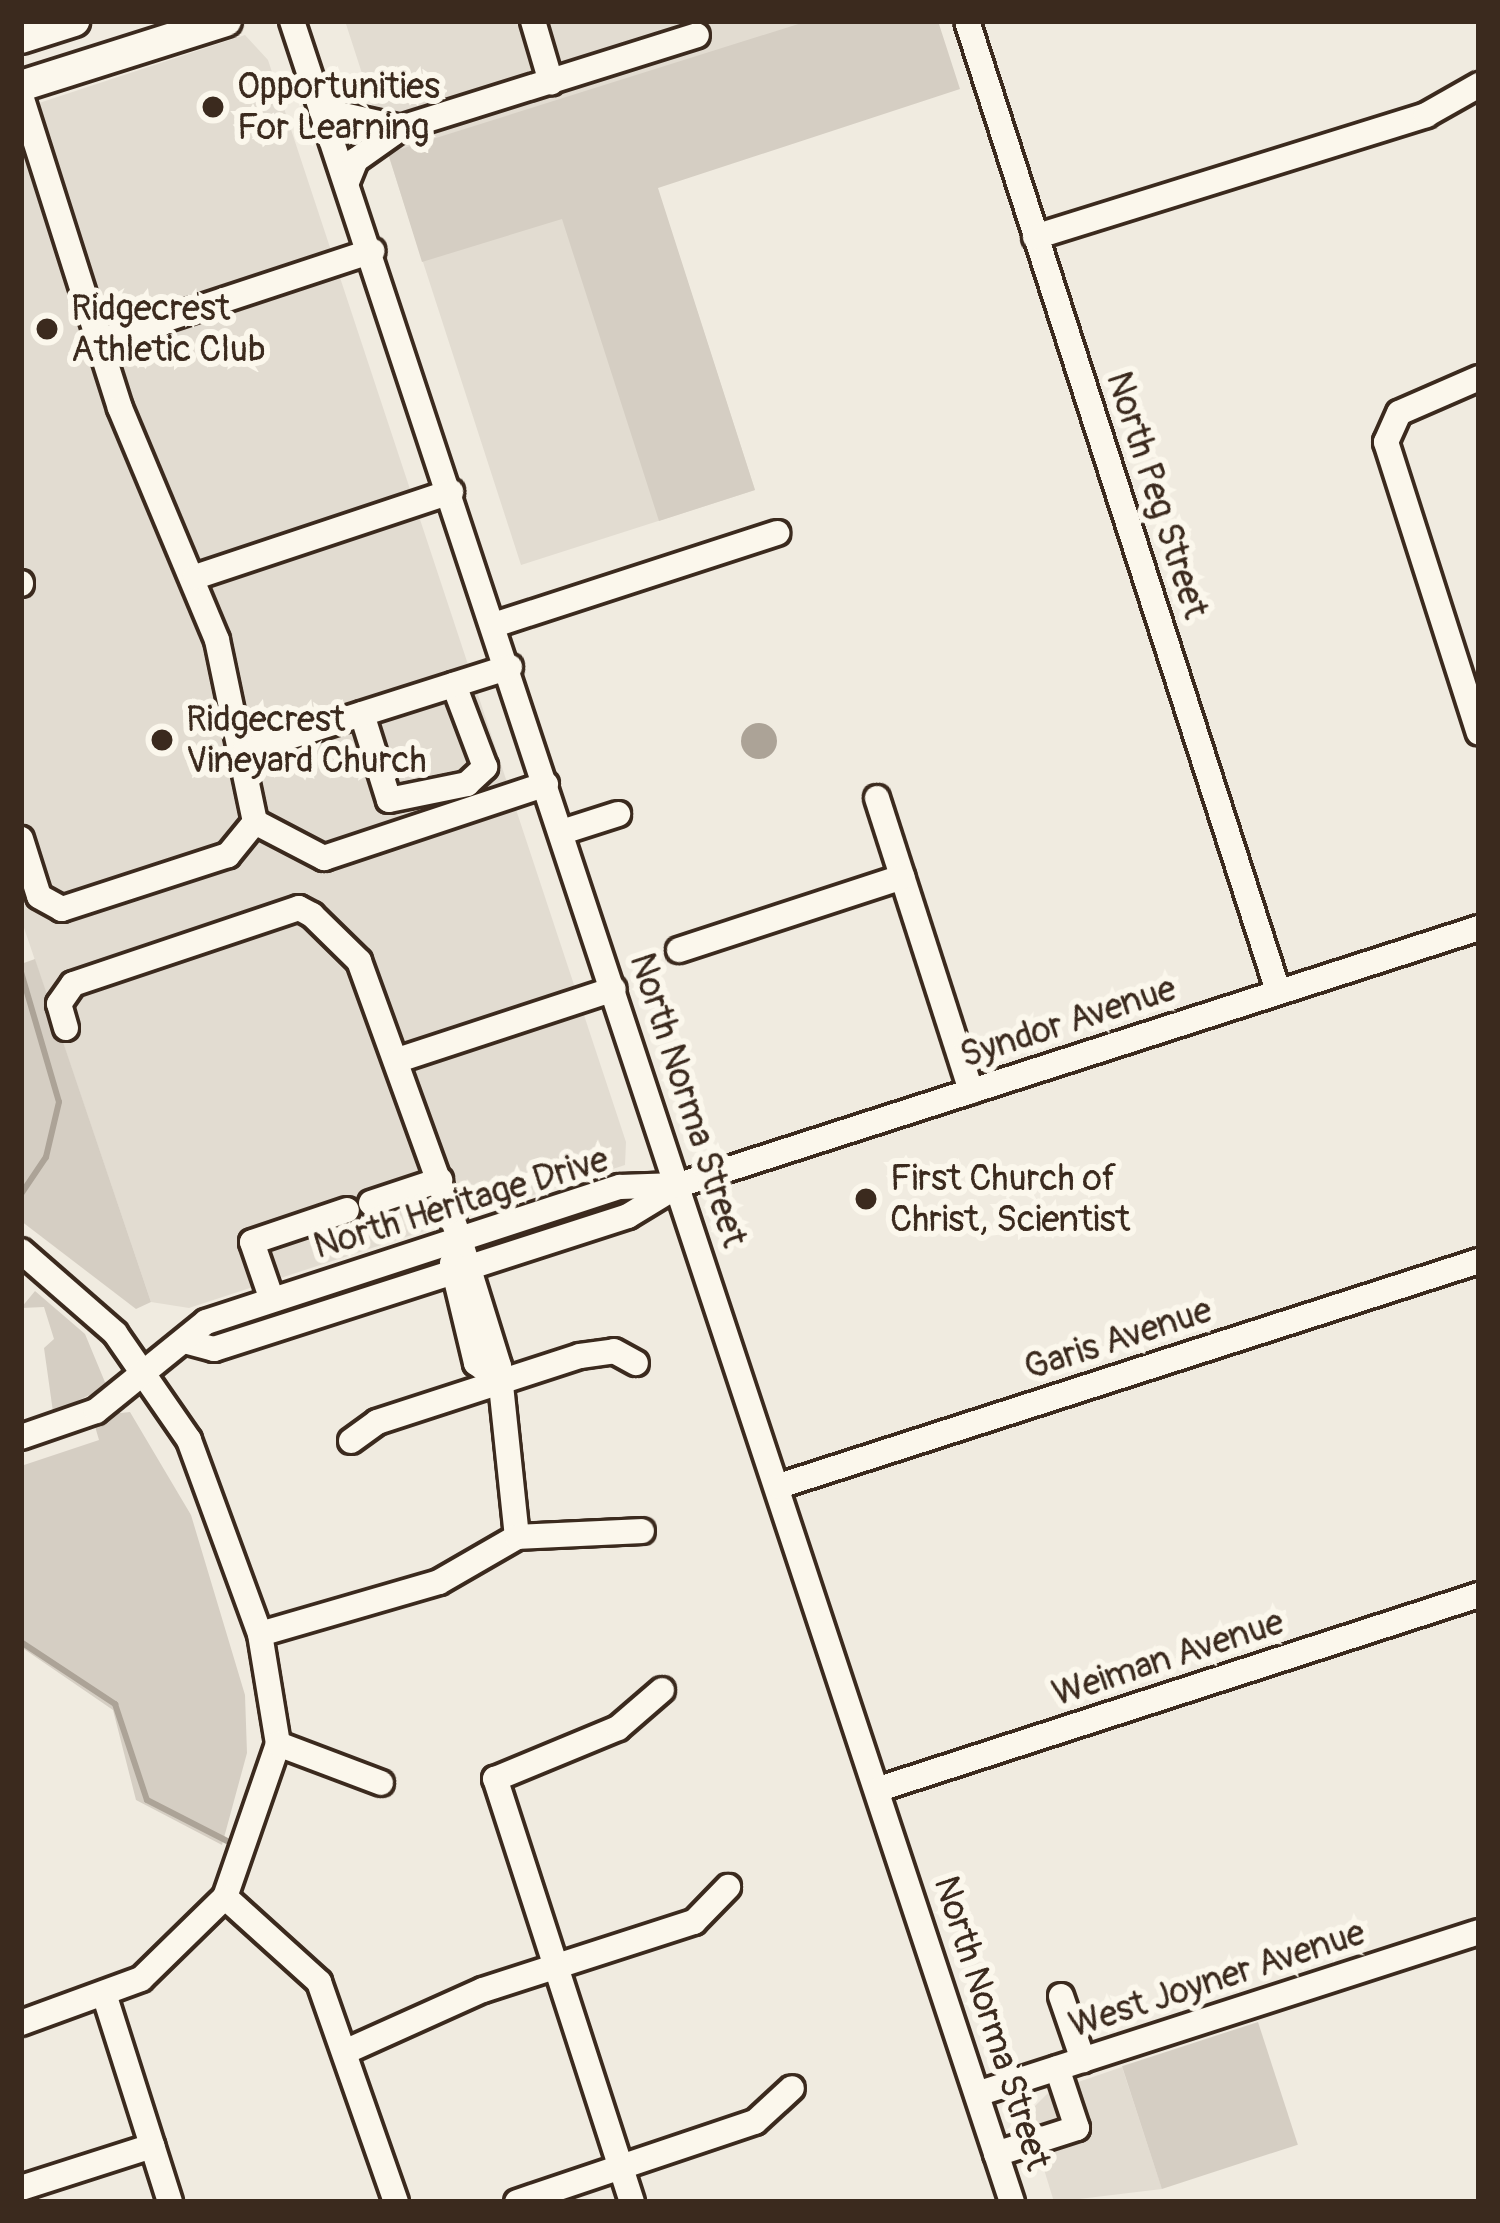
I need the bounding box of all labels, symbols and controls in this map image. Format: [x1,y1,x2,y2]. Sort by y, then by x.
place label: Opportunities For Learning [237,64,440,149]
marker: Opportunities For Learning [200,94,226,120]
place label: Ridgecrest Athletic Club [71,286,266,371]
marker: Ridgecrest Athletic Club [34,316,60,342]
street label: North Peg Street [1097,366,1217,624]
place label: Ridgecrest Vineyard Church [186,697,427,782]
marker: Ridgecrest Vineyard Church [149,727,175,753]
street label: North Norma Street [620,948,756,1252]
street label: Syndor Avenue [955,967,1181,1077]
street label: North Heritage Drive [308,1138,614,1268]
place label: First Church of Christ, Scientist [890,1156,1130,1241]
marker: First Church of Christ, Scientist [853,1186,879,1212]
street label: Garis Avenue [1019,1288,1217,1390]
street label: Weiman Avenue [1047,1600,1289,1716]
street label: North Norma Street [924,1871,1060,2175]
street label: West Joyner Avenue [1064,1911,1370,2047]

